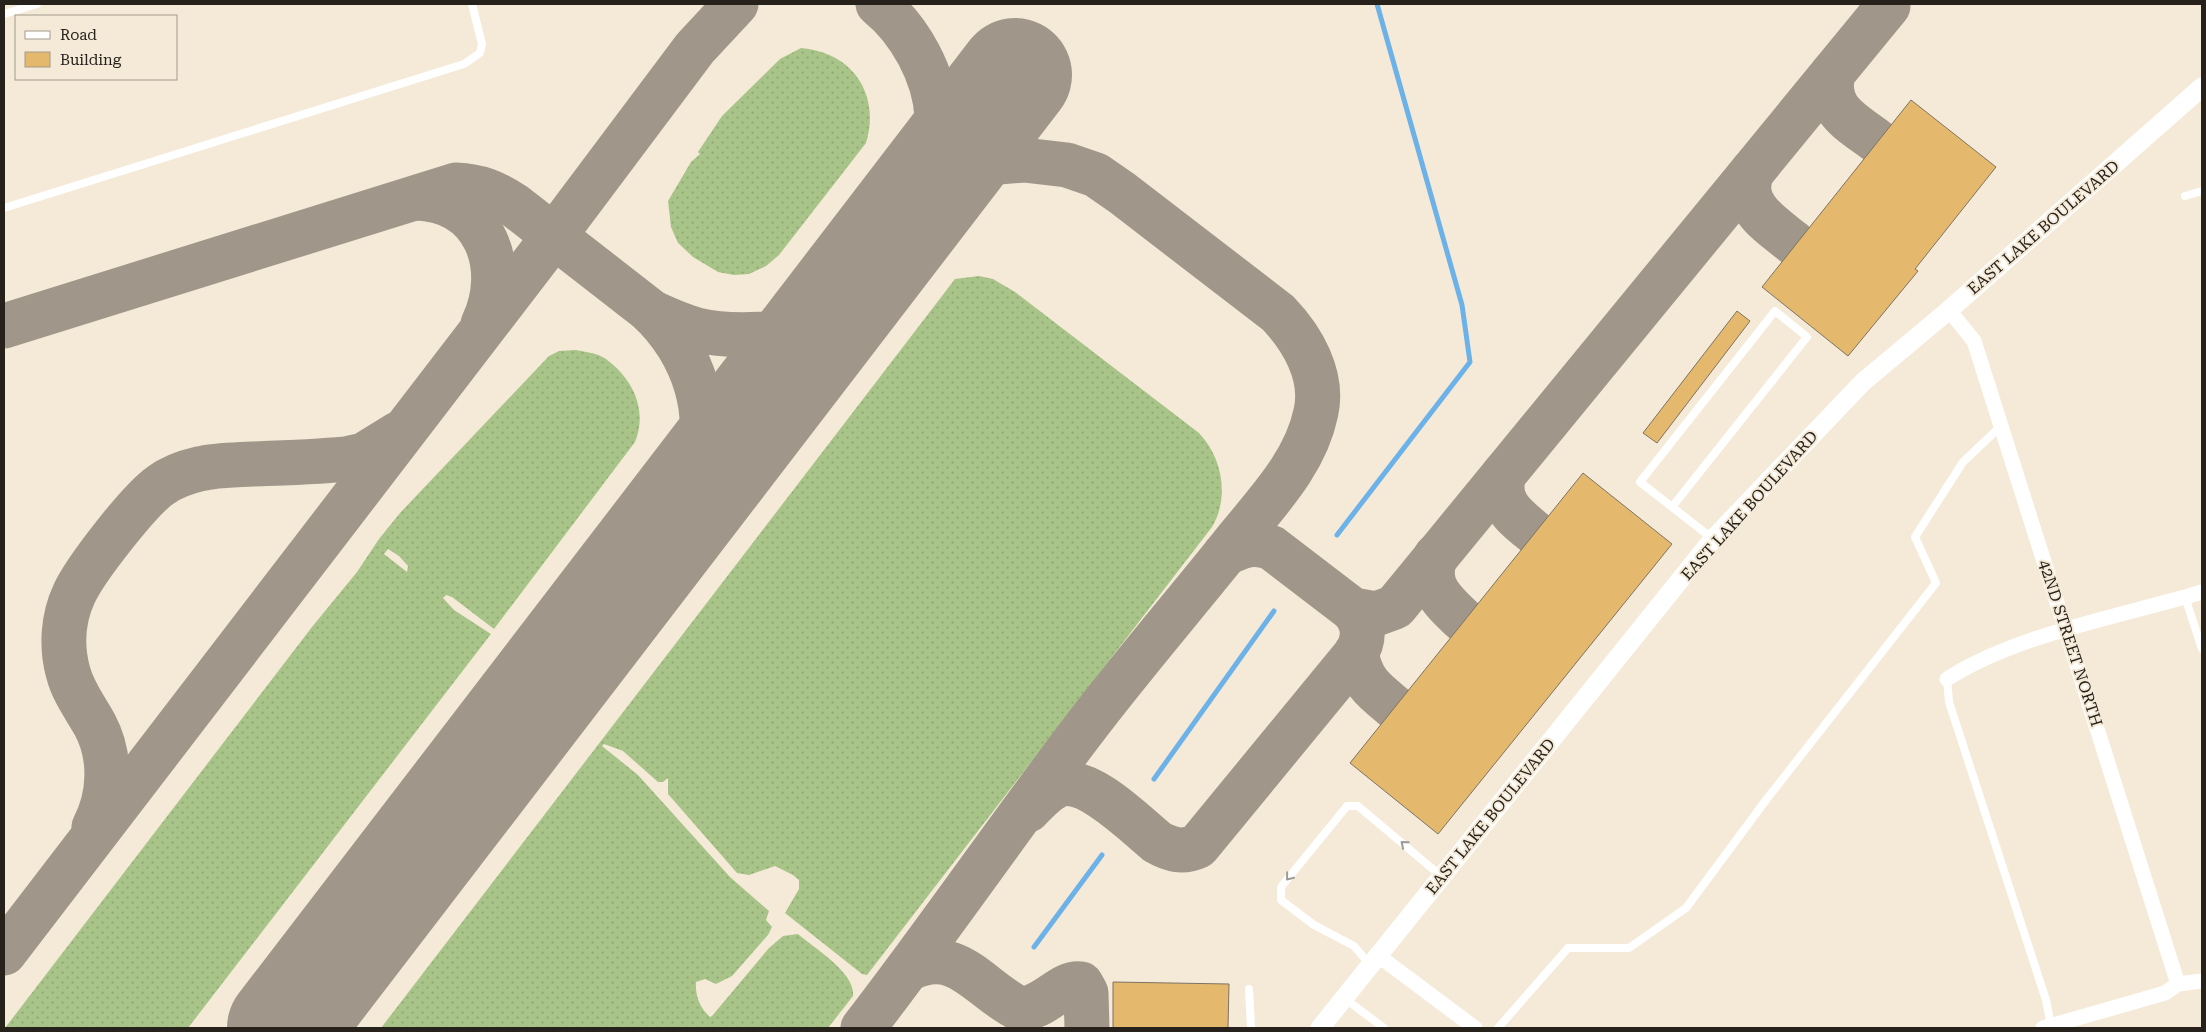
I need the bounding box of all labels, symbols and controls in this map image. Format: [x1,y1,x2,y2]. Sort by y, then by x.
legend [15,15,178,80]
text: Road [60,26,97,44]
text: Building [60,51,122,69]
street label: EAST LAKE BOULEVARD [1964,156,2123,298]
street label: EAST LAKE BOULEVARD [1677,427,1822,584]
street label: 42ND STREET NORTH [2035,557,2106,729]
street label: EAST LAKE BOULEVARD [1422,735,1559,898]
one-way arrow [1401,842,1410,850]
one-way arrow [1287,871,1295,880]

